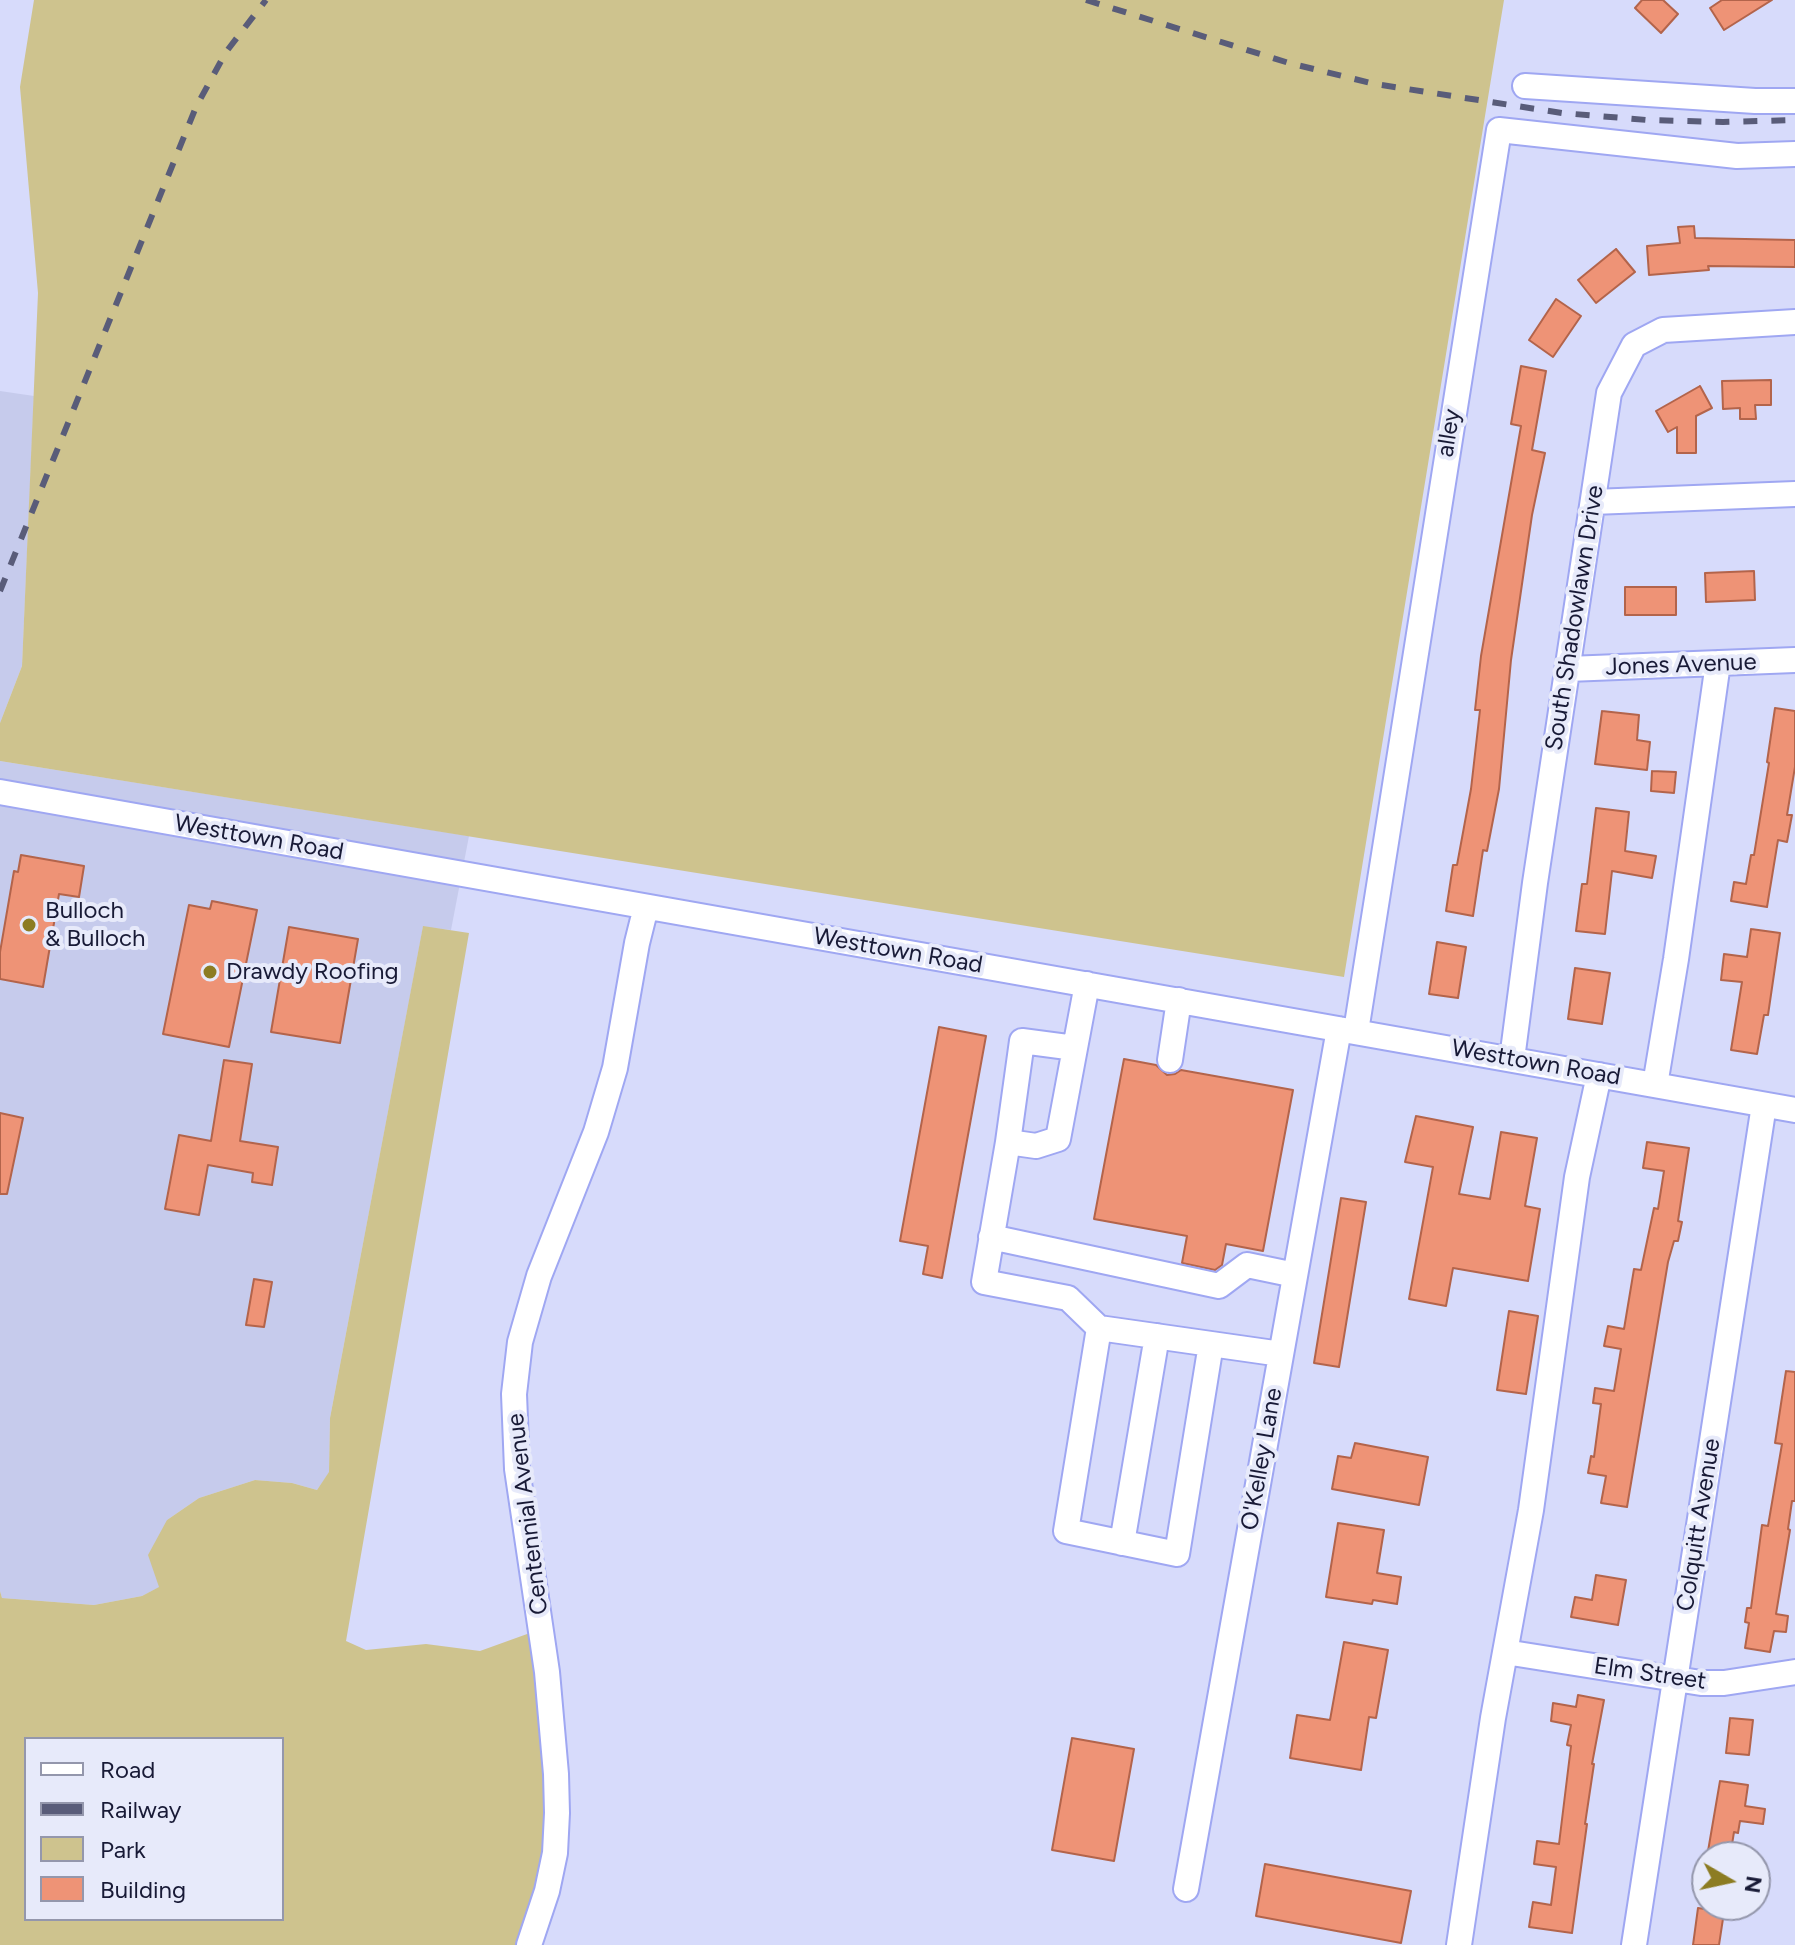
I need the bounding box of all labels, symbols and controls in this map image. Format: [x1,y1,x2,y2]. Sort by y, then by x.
street label: alley [1431,407,1467,459]
street label: South Shadowlawn Drive [1540,483,1610,753]
street label: Jones Avenue [1605,648,1757,682]
street label: Westtown Road [172,809,346,867]
place label: Bulloch & Bulloch [45,897,145,953]
marker: Bulloch & Bulloch [20,916,38,934]
street label: Westtown Road [811,922,985,980]
place label: Drawdy Roofing [226,958,399,986]
marker: Drawdy Roofing [201,963,219,981]
street label: Westtown Road [1449,1034,1623,1092]
street label: O'Kelley Lane [1235,1386,1289,1532]
street label: Centennial Avenue [501,1412,555,1616]
street label: Colquitt Avenue [1671,1437,1727,1613]
street label: Elm Street [1592,1652,1708,1696]
legend [24,1737,284,1921]
text: Road [100,1755,155,1784]
text: Railway [100,1795,181,1824]
text: Park [100,1835,146,1864]
north arrow [1691,1841,1771,1921]
text: N [1739,1874,1768,1895]
text: Building [100,1875,186,1904]

